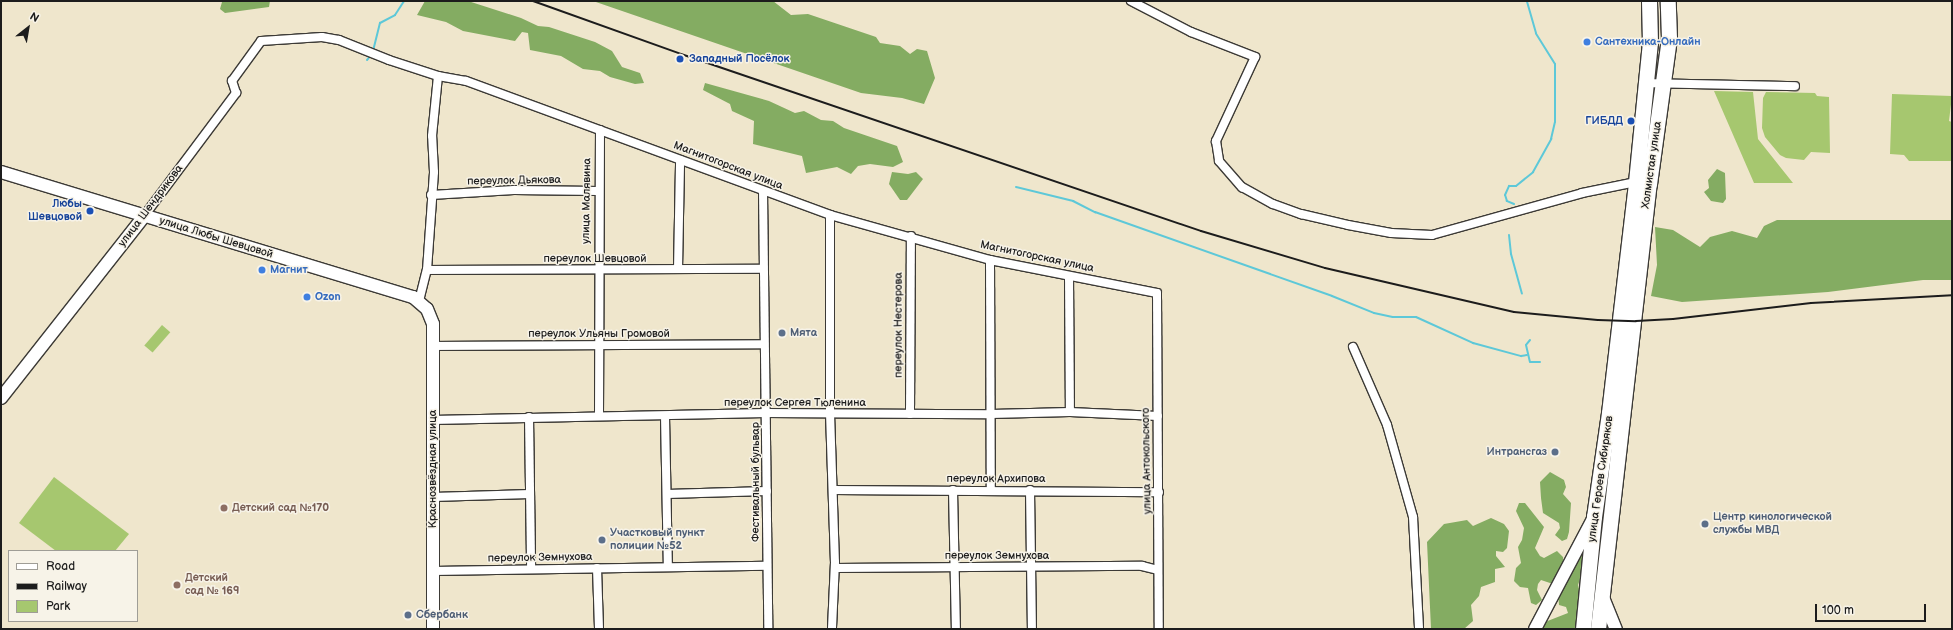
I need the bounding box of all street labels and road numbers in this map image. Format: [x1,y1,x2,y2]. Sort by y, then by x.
street label: Холмистая улица [1639,120,1665,210]
street label: Магнитогорская улица [671,139,785,193]
street label: улица Малявина [580,158,594,244]
street label: улица Шендрикова [116,162,186,250]
street label: переулок Дьякова [467,174,561,188]
street label: улица Любы Шевцовой [158,214,274,262]
street label: Магнитогорская улица [979,238,1095,276]
street label: переулок Шевцовой [543,252,647,266]
street label: переулок Нестерова [892,272,906,378]
street label: переулок Ульяны Громовой [528,327,670,341]
street label: переулок Сергея Тюленина [724,396,866,410]
street label: улица Антокольского [1139,408,1155,514]
street label: Краснозвёздная улица [426,410,440,528]
street label: улица Героев Сибиряков [1586,415,1616,543]
street label: Фестивальный бульвар [749,422,763,542]
street label: переулок Архипова [947,472,1045,486]
street label: переулок Земнухова [945,549,1049,563]
street label: переулок Земнухова [488,550,592,566]

